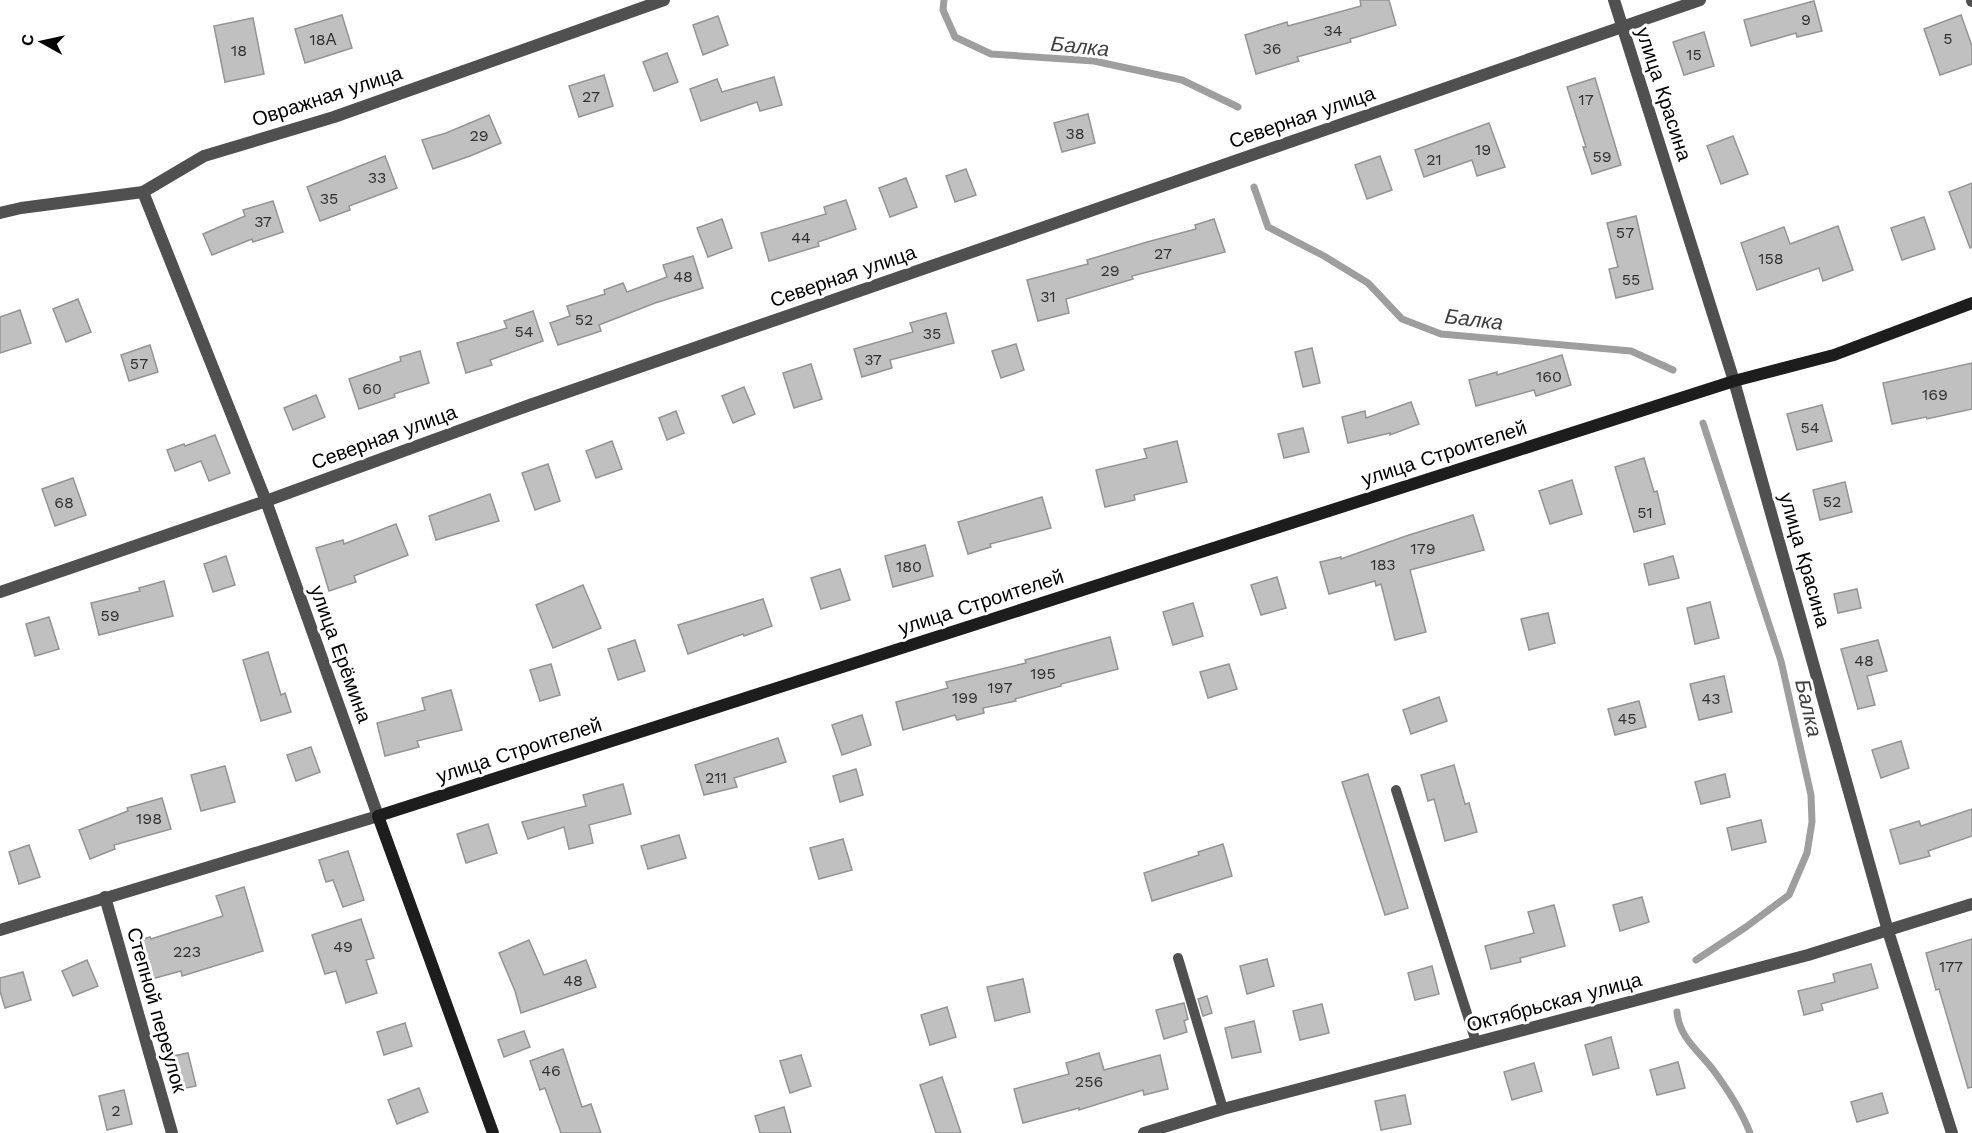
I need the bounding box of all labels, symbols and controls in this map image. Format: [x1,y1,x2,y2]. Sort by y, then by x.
house number: 9 [1801,10,1811,29]
north arrow [12,12,72,72]
house number: 34 [1323,21,1343,40]
street label: улица Красина [1631,24,1697,165]
house number: 5 [1943,29,1953,48]
house number: 18А [310,30,337,49]
water label: Балка [1050,31,1110,61]
text: С [17,33,38,47]
house number: 36 [1262,39,1282,58]
house number: 18 [231,41,247,60]
house number: 15 [1686,45,1702,64]
street label: Овражная улица [249,60,406,132]
street label: Северная улица [1226,80,1379,153]
house number: 27 [582,87,600,106]
house number: 17 [1578,90,1594,109]
house number: 38 [1065,124,1085,143]
house number: 29 [469,126,489,145]
house number: 19 [1475,140,1491,159]
house number: 59 [1592,147,1612,166]
house number: 21 [1426,150,1442,169]
house number: 33 [368,168,386,187]
house number: 35 [320,189,338,208]
house number: 37 [254,212,272,231]
house number: 57 [1616,223,1634,242]
house number: 44 [791,228,811,247]
street label: Северная улица [767,239,920,312]
house number: 27 [1154,244,1172,263]
house number: 158 [1758,249,1784,268]
house number: 29 [1100,261,1120,280]
house number: 48 [673,267,693,286]
house number: 55 [1622,270,1640,289]
house number: 31 [1040,287,1056,306]
water label: Балка [1443,303,1505,335]
house number: 52 [575,310,593,329]
house number: 54 [514,322,534,341]
house number: 35 [923,324,941,343]
house number: 37 [864,350,882,369]
house number: 57 [130,354,148,373]
house number: 160 [1536,367,1562,386]
house number: 60 [362,379,382,398]
house number: 169 [1922,385,1948,404]
street label: Северная улица [308,399,461,474]
street label: улица Строителей [1358,415,1530,491]
house number: 54 [1800,418,1820,437]
street label: улица Красина [1774,490,1836,631]
house number: 52 [1823,492,1841,511]
house number: 68 [54,493,74,512]
house number: 51 [1637,503,1653,522]
house number: 179 [1410,539,1436,558]
house number: 183 [1370,555,1396,574]
house number: 180 [896,557,922,576]
street label: улица Строителей [895,564,1067,640]
street label: улица Ерёмина [305,582,377,727]
house number: 59 [100,606,120,625]
house number: 48 [1854,651,1874,670]
house number: 195 [1030,664,1056,683]
water label: Балка [1790,677,1828,739]
house number: 197 [988,678,1012,697]
house number: 199 [952,688,978,707]
house number: 43 [1701,689,1721,708]
house number: 45 [1617,709,1637,728]
street label: улица Строителей [433,712,605,788]
house number: 211 [705,768,727,787]
house number: 198 [136,809,162,828]
street label: Степной переулок [122,925,192,1096]
house number: 49 [333,937,353,956]
house number: 223 [173,942,201,961]
house number: 177 [1939,957,1963,976]
street label: Октябрьская улица [1464,967,1645,1037]
house number: 48 [563,971,583,990]
house number: 46 [541,1061,561,1080]
house number: 256 [1075,1072,1103,1091]
house number: 2 [111,1101,121,1120]

